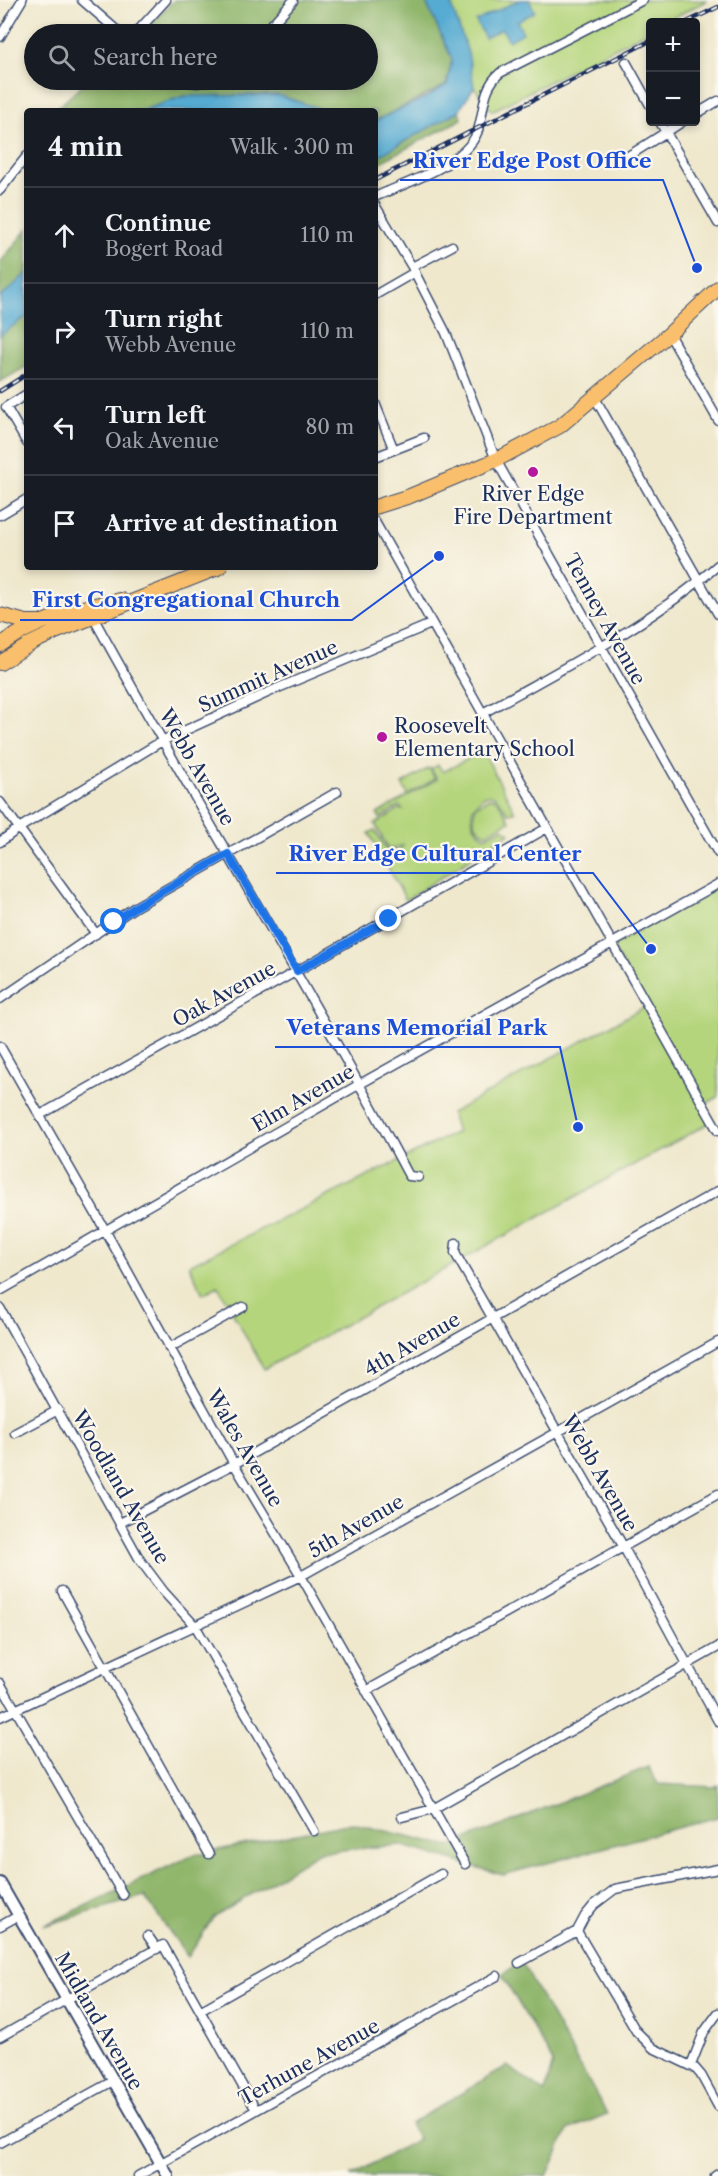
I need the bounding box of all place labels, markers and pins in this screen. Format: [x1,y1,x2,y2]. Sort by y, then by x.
callout: River Edge Post Office [400,141,663,180]
marker: River Edge Fire Department [526,465,540,479]
place label: River Edge Fire Department [454,482,612,529]
callout: First Congregational Church [20,581,352,620]
place label: Roosevelt Elementary School [394,714,575,761]
marker: Roosevelt Elementary School [375,730,389,744]
callout: River Edge Cultural Center [276,834,593,873]
callout: Veterans Memorial Park [275,1008,560,1047]

